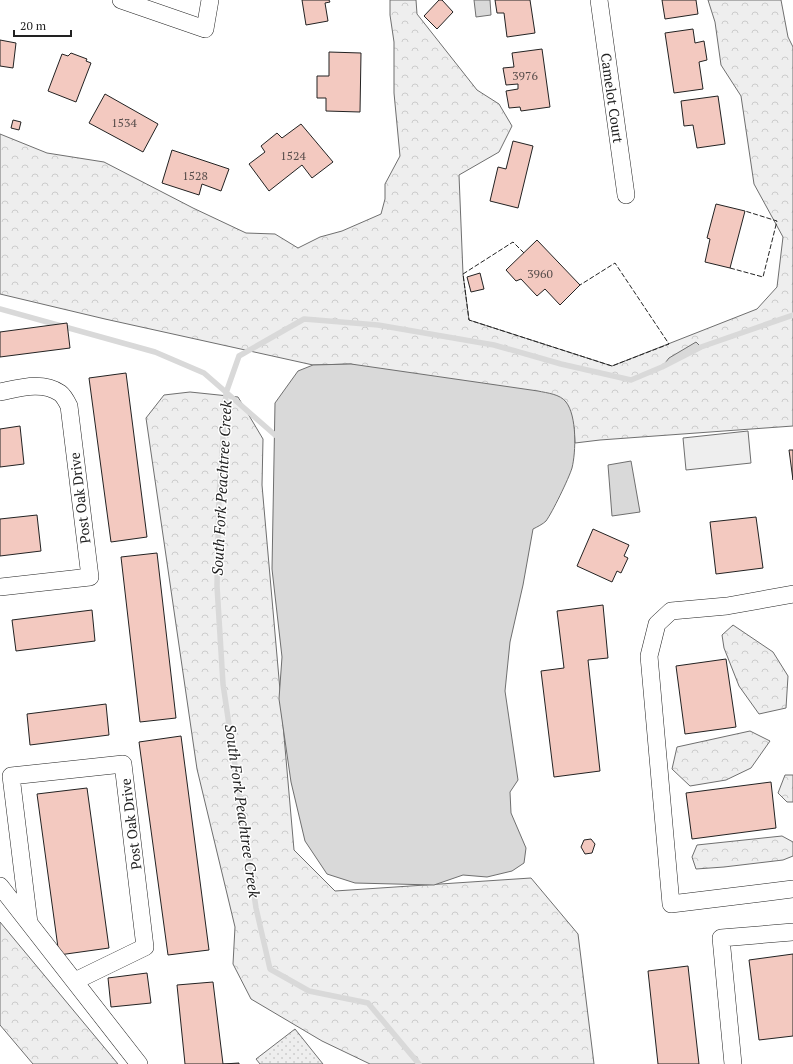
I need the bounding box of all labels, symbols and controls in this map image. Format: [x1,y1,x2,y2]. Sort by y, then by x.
scale bar [14,12,71,38]
text: 20 m [20,18,47,33]
street label: Camelot Court [597,52,628,145]
house number: 3976 [512,68,538,83]
house number: 1534 [111,115,137,130]
house number: 1524 [280,148,306,163]
house number: 1528 [182,168,208,183]
house number: 3960 [527,266,553,281]
water label: South Fork Peachtree Creek [206,399,236,576]
street label: Post Oak Drive [64,451,95,545]
water label: South Fork Peachtree Creek [221,723,265,900]
street label: Post Oak Drive [115,777,146,871]

